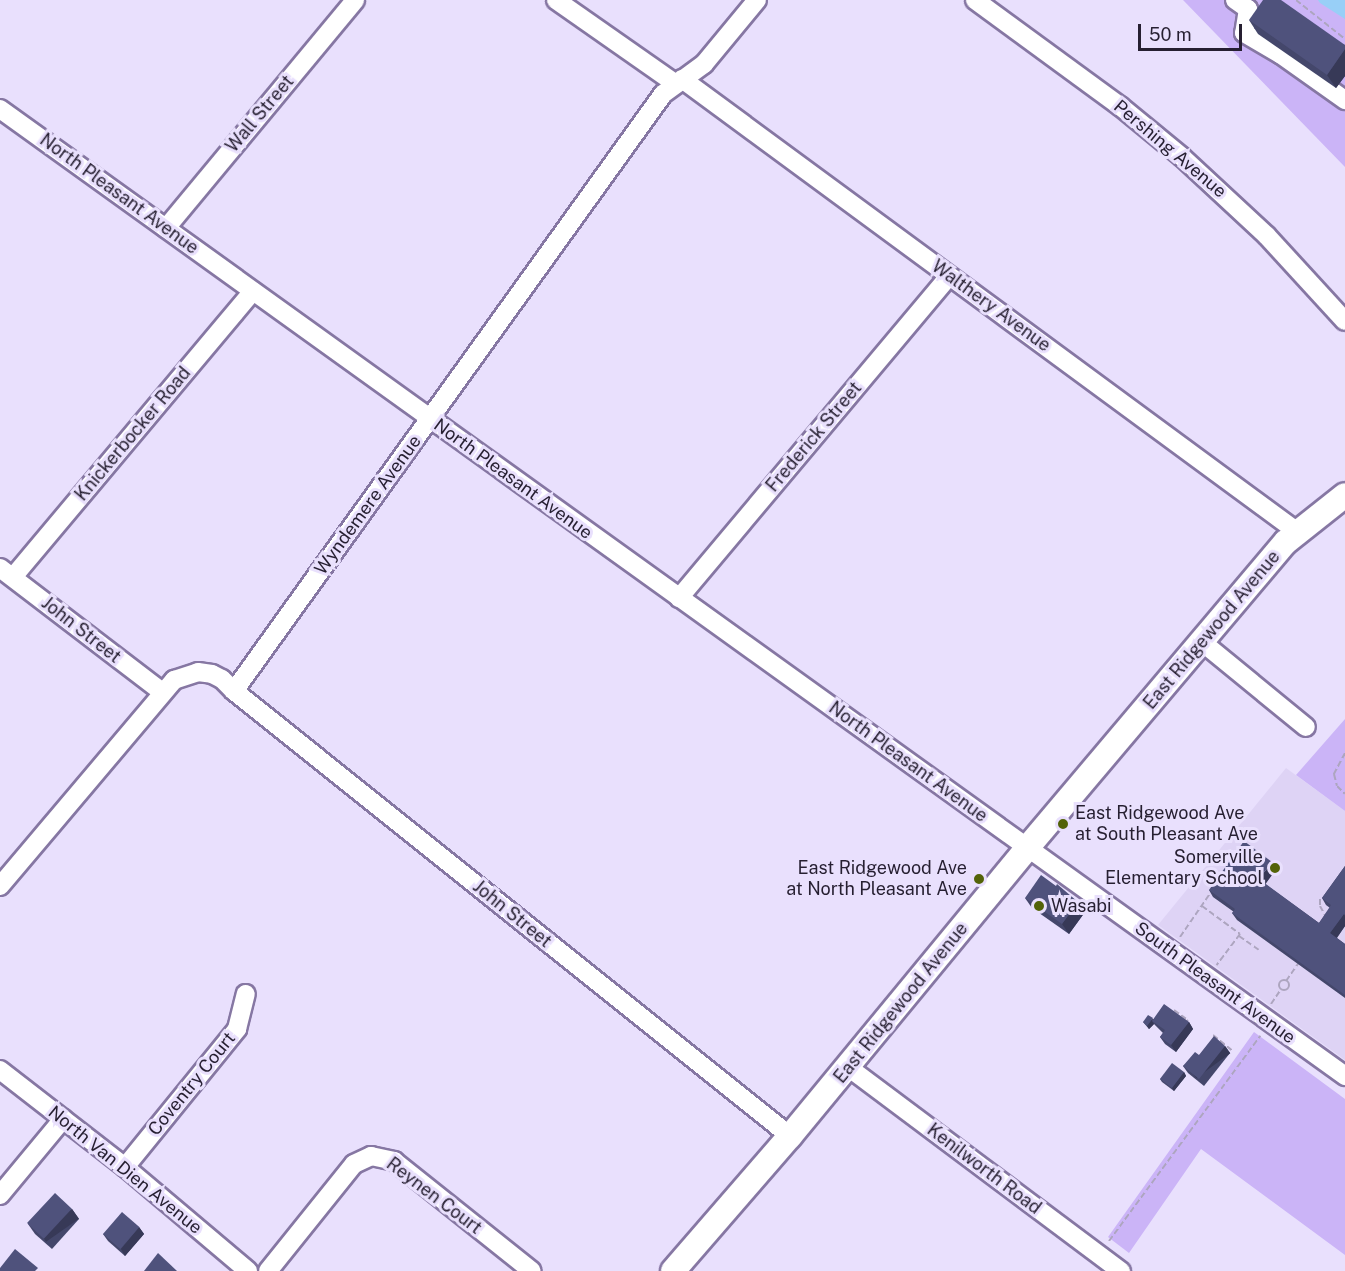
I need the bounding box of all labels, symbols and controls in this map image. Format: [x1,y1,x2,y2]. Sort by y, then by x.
scale bar [1141,12,1244,50]
text: 50 m [1149,24,1192,45]
street label: Wall Street [222,71,298,157]
street label: Pershing Avenue [1109,96,1231,202]
street label: North Pleasant Avenue [35,129,203,259]
street label: Walthery Avenue [927,256,1055,356]
street label: Knickerbocker Road [71,363,195,505]
street label: Frederick Street [762,378,866,496]
street label: North Pleasant Avenue [429,414,597,544]
street label: Wyndemere Avenue [310,431,426,579]
street label: East Ridgewood Avenue [1139,546,1285,714]
street label: John Street [37,592,125,668]
street label: North Pleasant Avenue [824,697,992,827]
place label: East Ridgewood Ave at South Pleasant Ave [1075,803,1258,846]
marker: East Ridgewood Ave at South Pleasant Ave [1056,817,1070,831]
place label: Somerville Elementary School [1105,847,1263,890]
place label: East Ridgewood Ave at North Pleasant Ave [786,858,967,900]
marker: Somerville Elementary School [1268,861,1282,875]
marker: East Ridgewood Ave at North Pleasant Ave [972,872,986,886]
street label: John Street [468,876,556,952]
place label: Wasabi [1051,895,1112,917]
marker: Wasabi [1032,899,1046,913]
street label: East Ridgewood Avenue [830,918,972,1088]
street label: South Pleasant Avenue [1131,918,1299,1048]
street label: Coventry Court [144,1028,240,1140]
street label: North Van Dien Avenue [44,1101,206,1239]
street label: Kenilworth Road [923,1119,1045,1219]
street label: Reynen Court [382,1153,486,1239]

